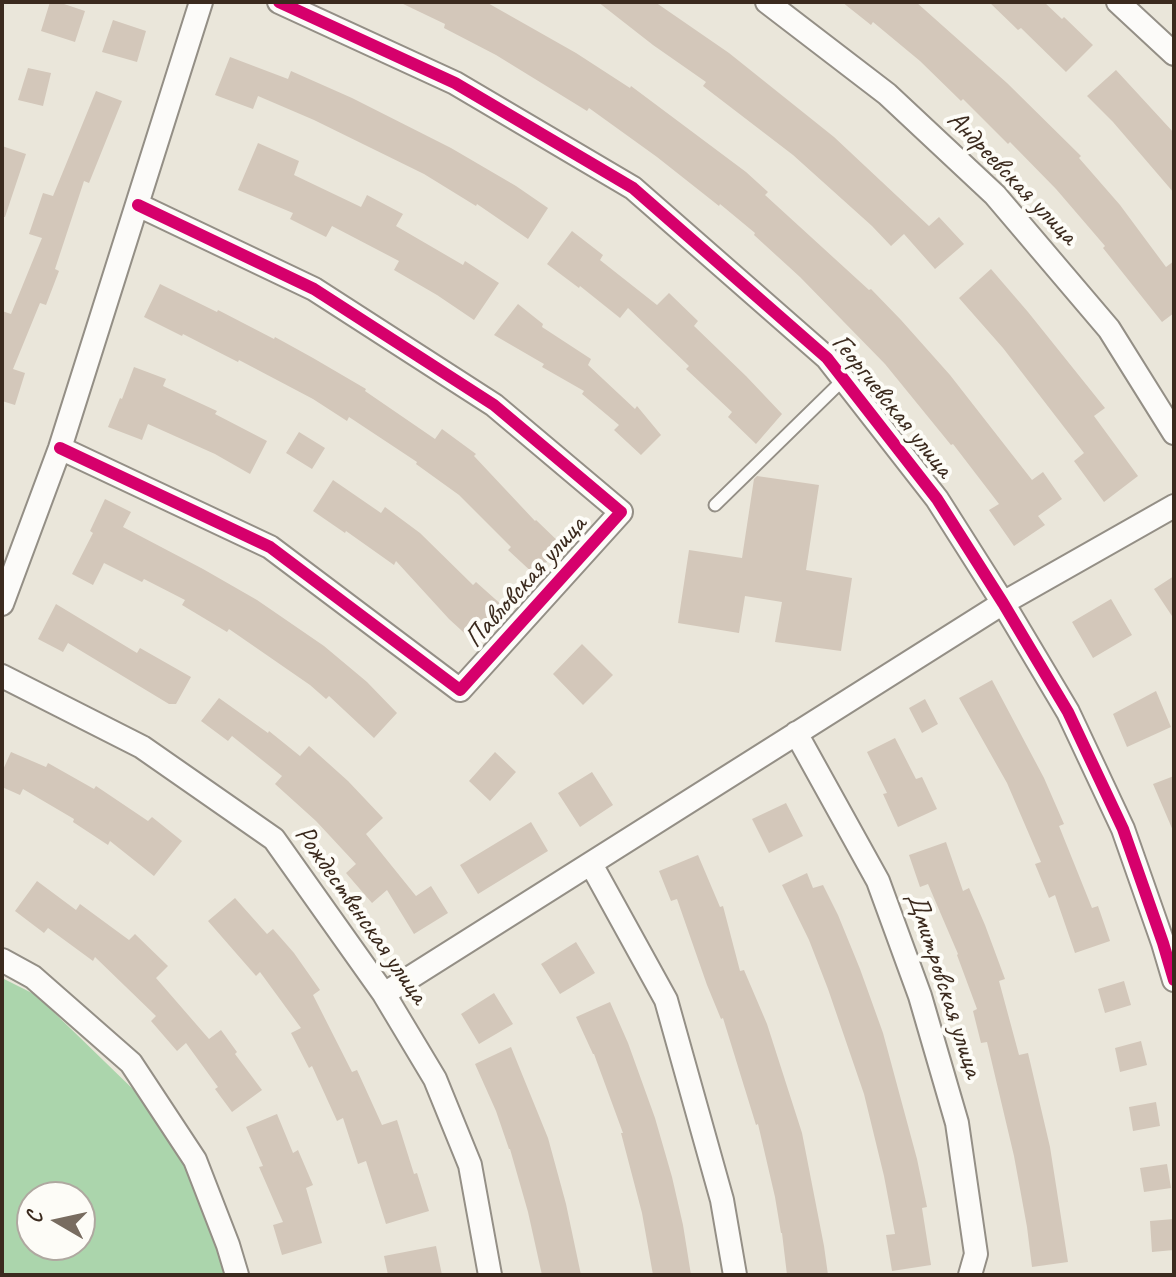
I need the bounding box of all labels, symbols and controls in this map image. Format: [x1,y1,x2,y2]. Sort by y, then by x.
street label: Андреевская улица [939,104,1085,252]
street label: Георгиевская улица [824,327,960,485]
street label: Павловская улица [458,509,594,655]
street label: Рождественская улица [287,819,435,1011]
street label: Дмитровская улица [898,888,990,1082]
north arrow [16,1181,96,1261]
text: С [20,1210,49,1225]

